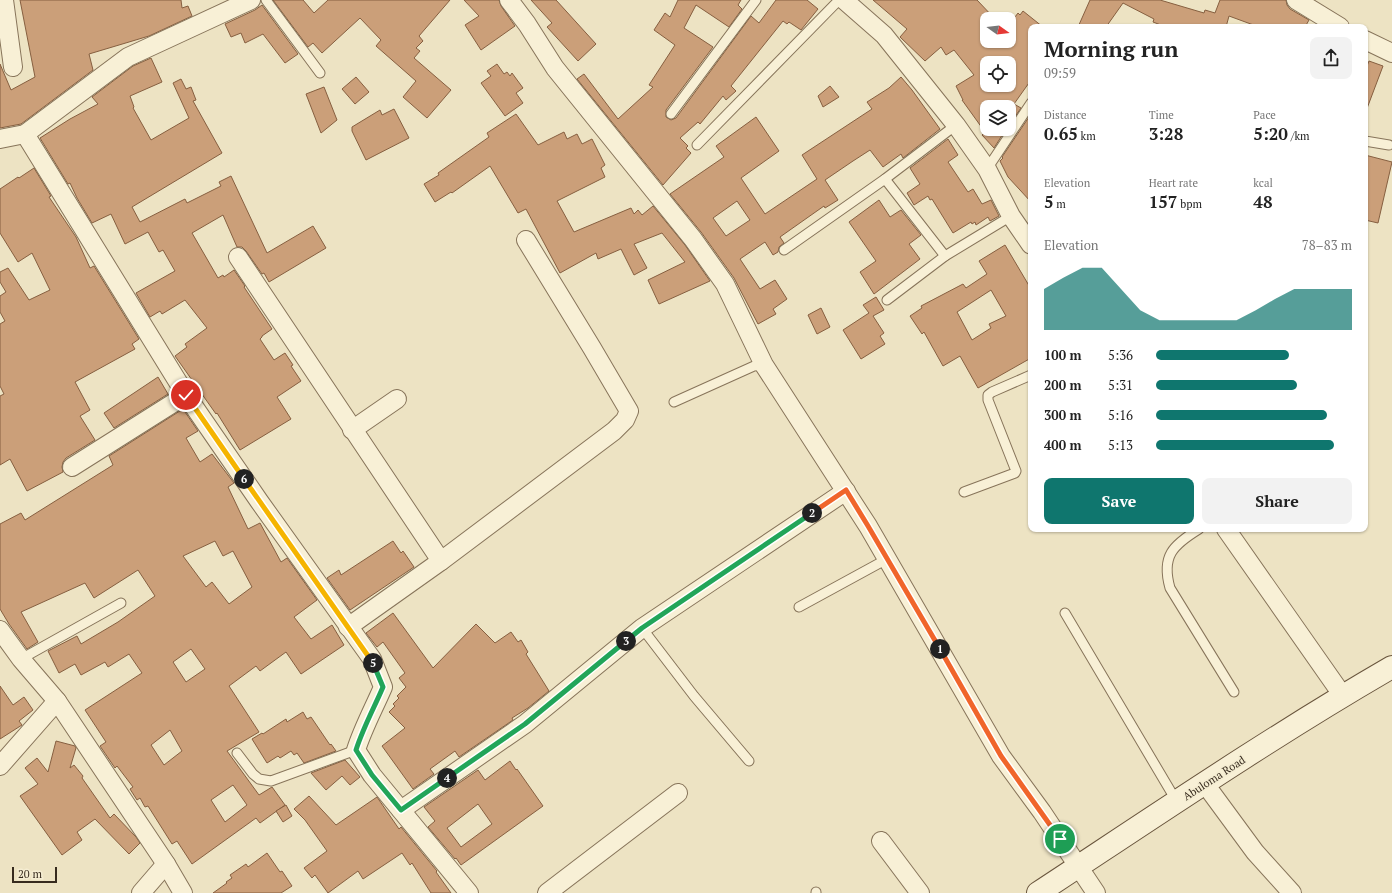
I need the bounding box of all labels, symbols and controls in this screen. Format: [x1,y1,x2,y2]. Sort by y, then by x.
north arrow [980,12,1016,48]
map controls [980,12,1016,136]
text: Morning run [1044,34,1178,63]
button: share [1310,37,1352,79]
button: locate [980,56,1016,92]
text: 09:59 [1044,64,1076,82]
button: layers [980,100,1016,136]
text: Distance [1044,108,1087,122]
text: Time [1149,108,1174,122]
text: Pace [1253,108,1276,122]
text: 0.65 [1044,122,1078,145]
text: 3:28 [1149,122,1183,145]
text: 5:20 [1253,122,1288,145]
text: km [1078,129,1096,143]
text: /km [1288,129,1310,143]
text: Elevation [1044,176,1090,190]
text: Heart rate [1149,176,1198,190]
text: kcal [1253,176,1273,190]
text: 5 [1044,190,1054,213]
text: 157 [1149,190,1177,213]
text: 48 [1253,190,1273,213]
text: m [1054,197,1066,211]
text: bpm [1177,197,1202,211]
text: Elevation [1044,236,1099,254]
text: 78–83 m [1302,236,1352,254]
text: 100 m [1044,346,1082,364]
text: 5:36 [1108,346,1133,364]
text: 200 m [1044,376,1082,394]
text: 5:31 [1108,376,1133,394]
pin [169,378,203,412]
icon: check [175,384,197,406]
text: 300 m [1044,406,1082,424]
text: 5:16 [1108,406,1133,424]
text: 400 m [1044,436,1082,454]
text: 5:13 [1108,436,1133,454]
pin: 6 [234,469,254,489]
text: 6 [241,472,247,486]
button: Save [1044,478,1194,524]
button: Share [1202,478,1352,524]
pin: 2 [802,503,822,523]
text: 2 [809,506,815,520]
pin: 3 [616,631,636,651]
text: 3 [623,634,629,648]
pin: 1 [930,639,950,659]
text: 1 [937,642,943,656]
pin: 5 [363,653,383,673]
text: 5 [370,656,376,670]
street label: Abuloma Road [1180,753,1248,803]
pin: 4 [437,768,457,788]
text: 4 [444,771,450,785]
pin [1043,822,1077,856]
icon: arrive [1049,828,1071,850]
scale bar [12,865,57,884]
text: 20 m [18,867,42,881]

